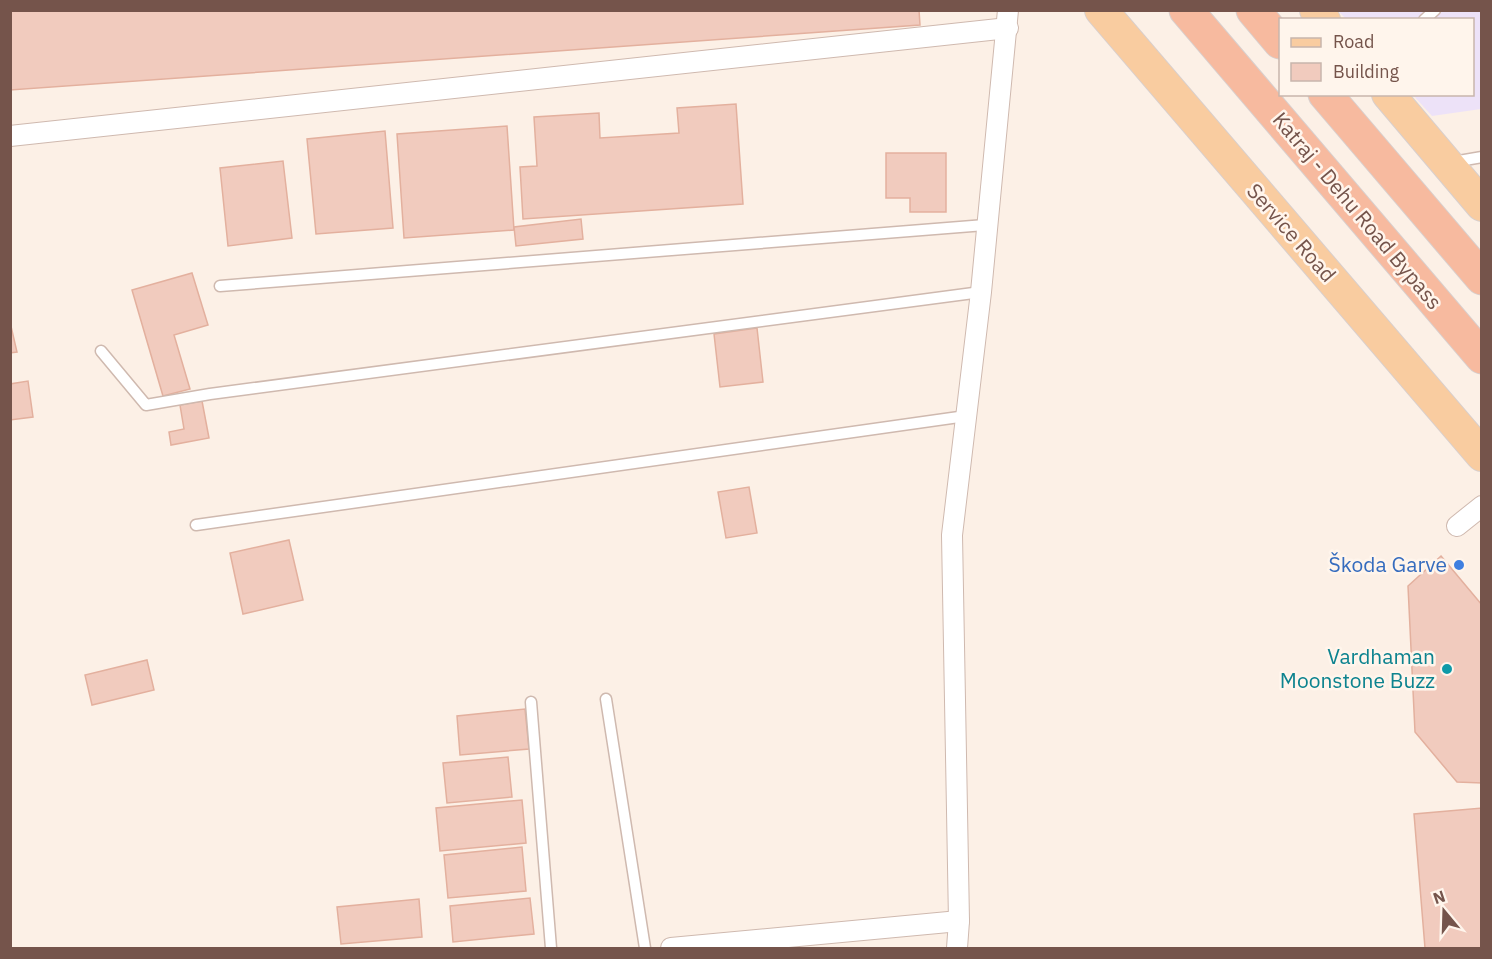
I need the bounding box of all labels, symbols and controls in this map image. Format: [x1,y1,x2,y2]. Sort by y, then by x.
legend [1279,18,1474,96]
text: Road [1333,30,1374,53]
text: Building [1333,60,1400,83]
street label: Katraj - Dehu Road Bypass [1267,106,1449,315]
street label: Service Road [1241,177,1342,288]
place label: Škoda Garve [1329,550,1447,578]
marker: Škoda Garve [1452,558,1466,572]
place label: Vardhaman Moonstone Buzz [1280,642,1435,694]
marker: Vardhaman Moonstone Buzz [1440,662,1454,676]
north arrow [1414,881,1474,941]
text: N [1430,885,1448,908]

